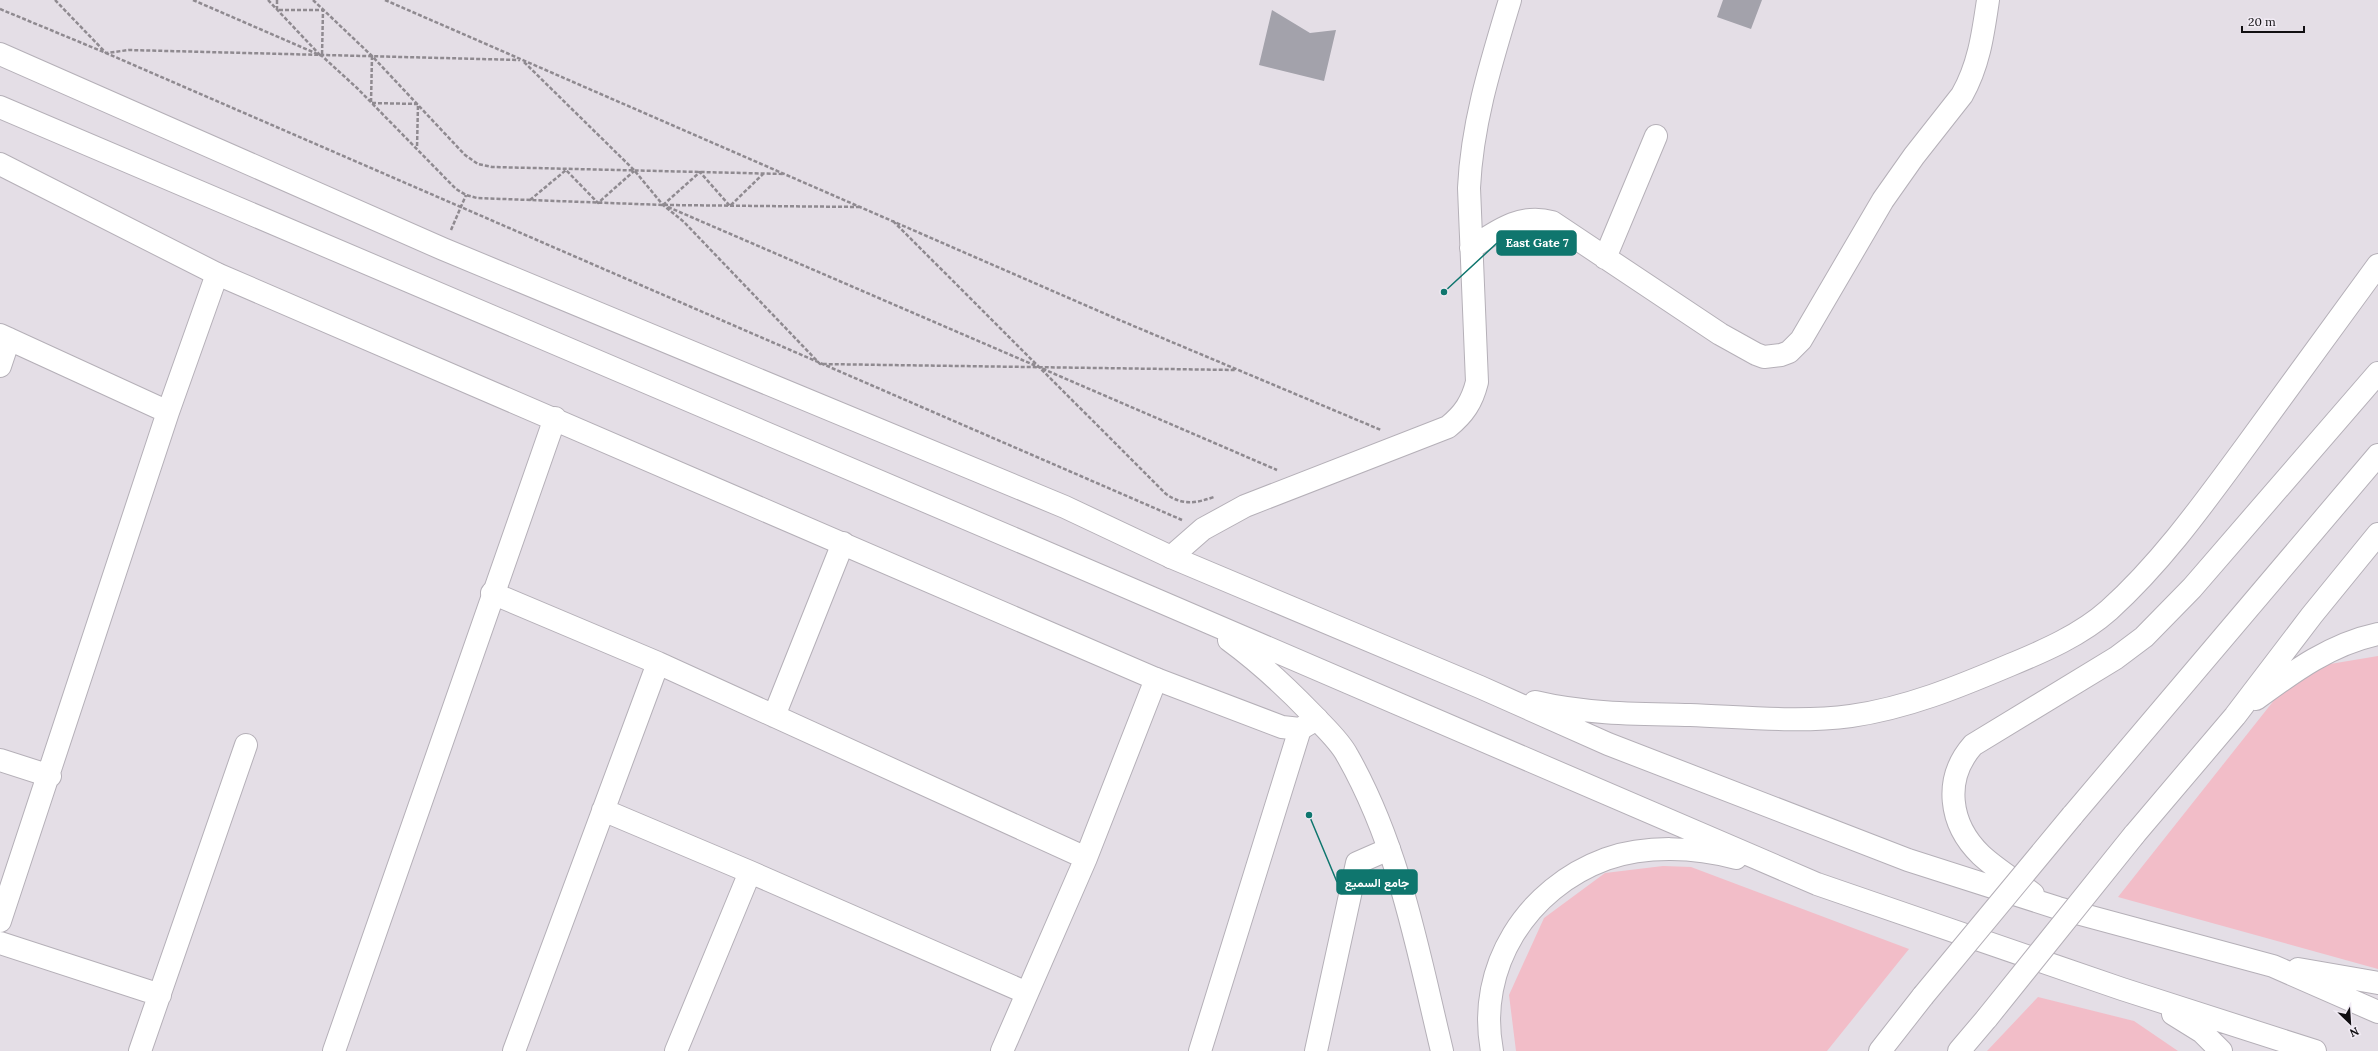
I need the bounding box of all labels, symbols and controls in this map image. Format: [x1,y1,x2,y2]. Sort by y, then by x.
scale bar [2242,8,2304,34]
text: 20 m [2248,14,2276,29]
callout: East Gate 7 [1497,231,1576,255]
text: East Gate 7 [1505,235,1569,250]
callout: جامع السميع [1337,870,1417,894]
text: جامع السميع [1345,875,1409,891]
north arrow [2330,1003,2370,1043]
text: N [2347,1024,2361,1040]

